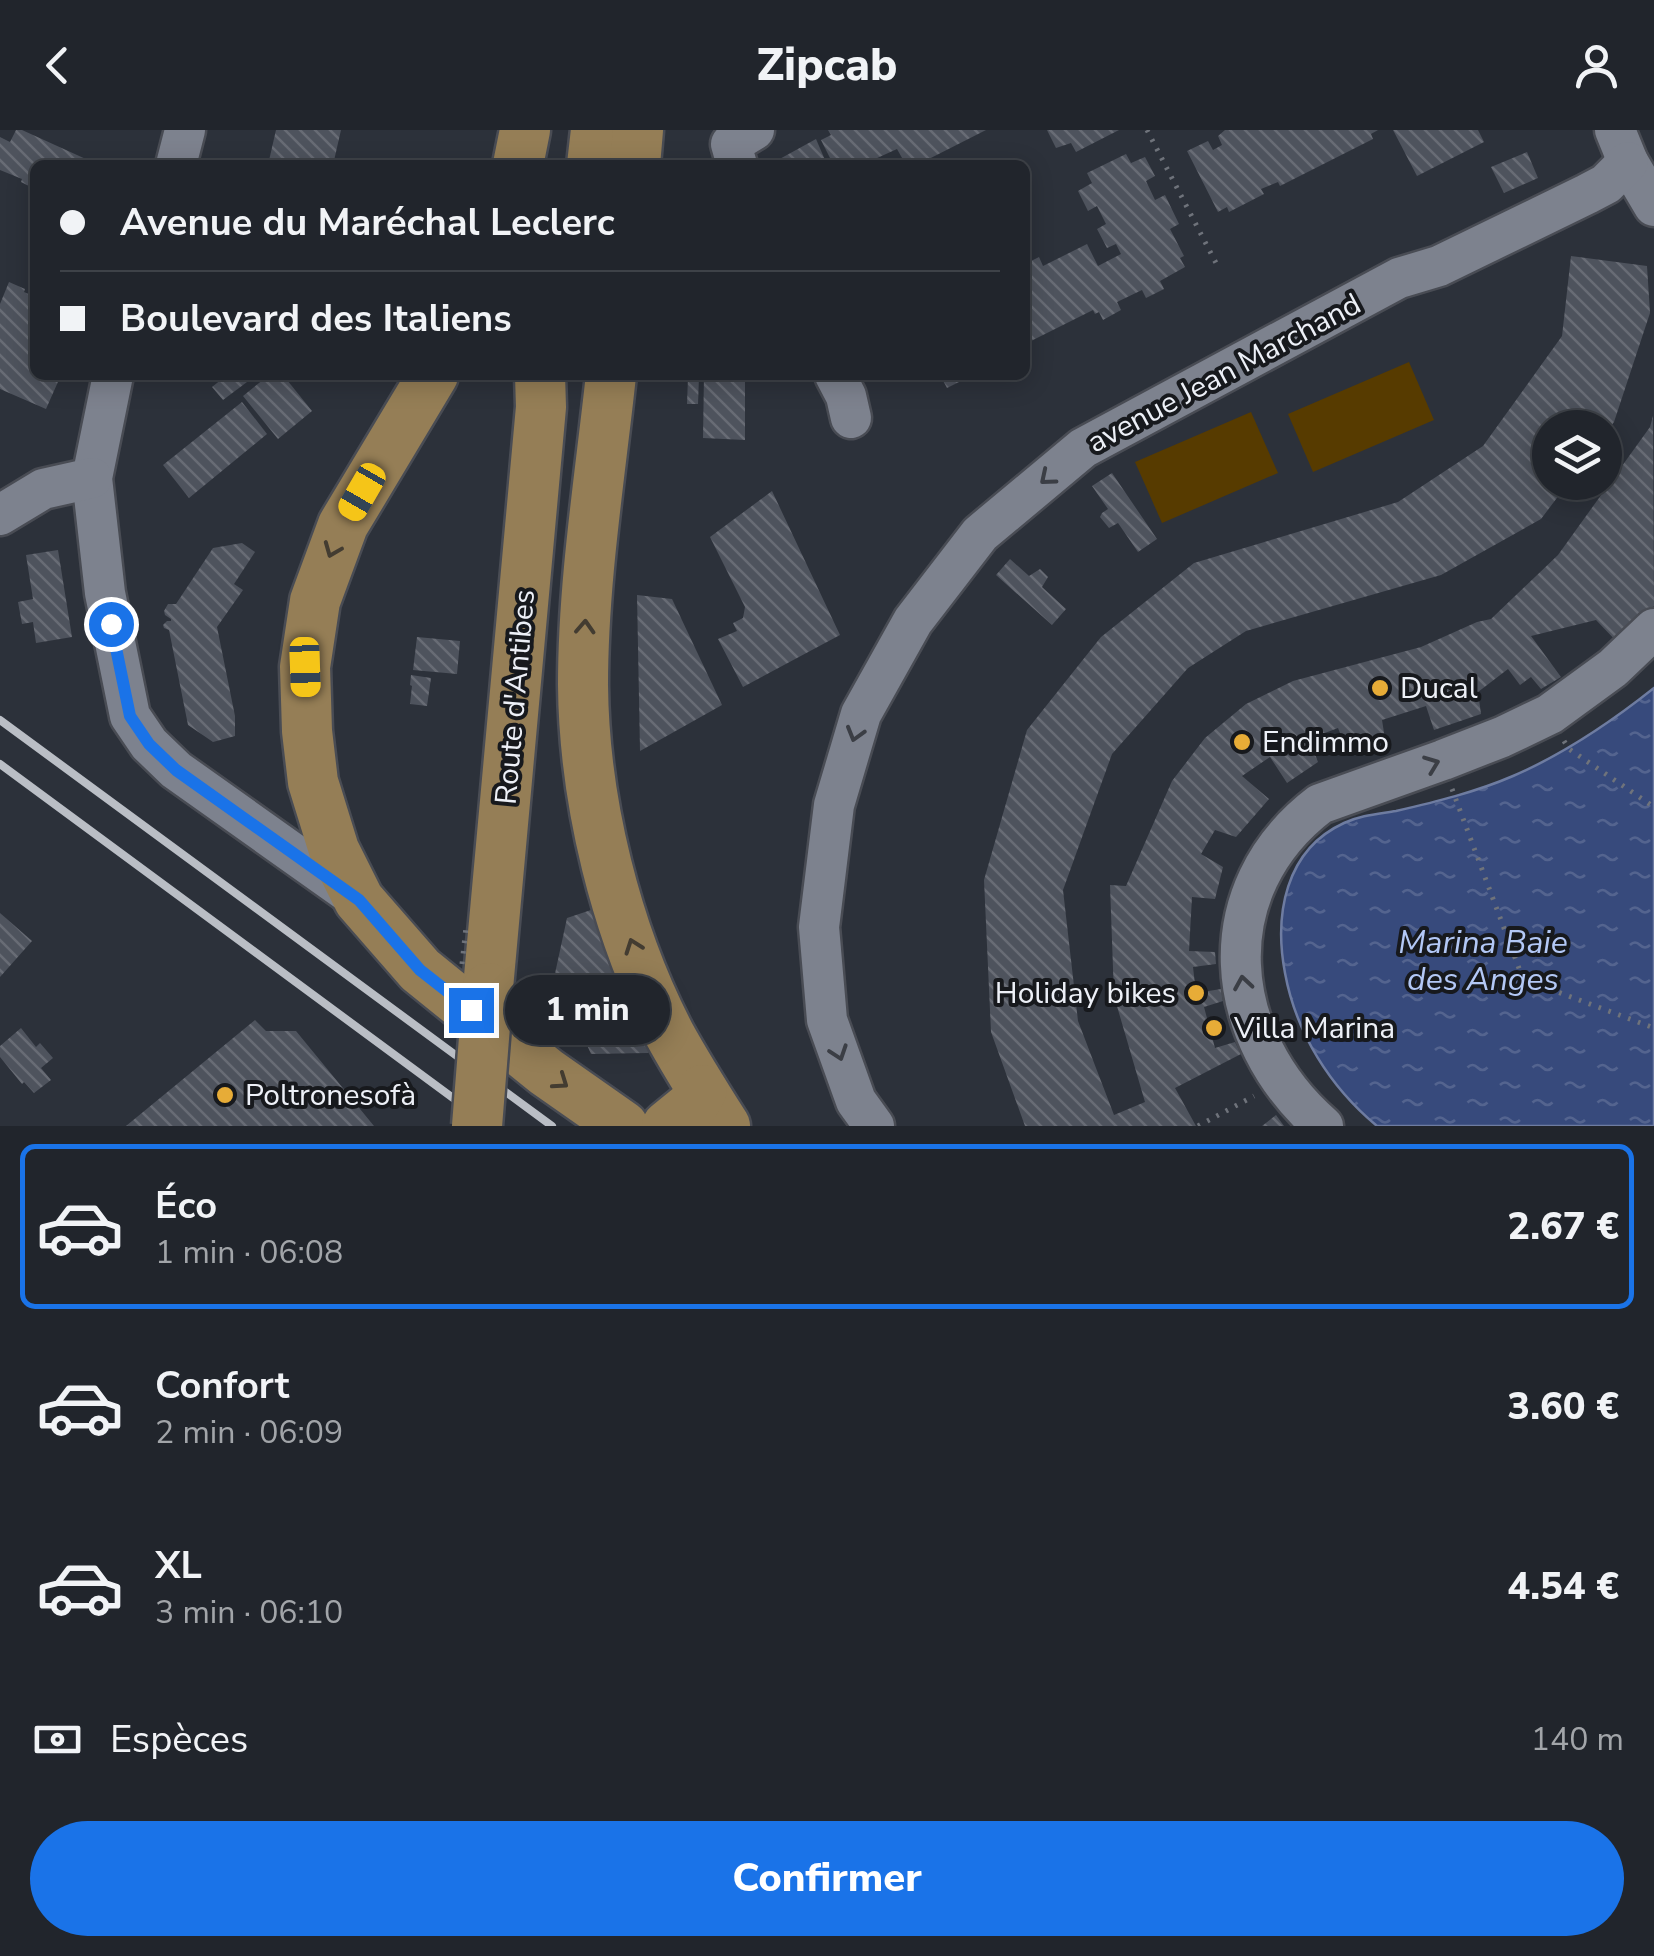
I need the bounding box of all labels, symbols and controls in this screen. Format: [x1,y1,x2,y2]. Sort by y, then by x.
text: Zipcab [756,35,898,96]
icon: back [30,38,85,93]
icon: person [1569,38,1624,93]
text: Avenue du Maréchal Leclerc [120,197,615,248]
street label: avenue Jean Marchand [1080,284,1368,463]
text: Boulevard des Italiens [120,293,512,344]
map controls [1532,410,1622,500]
button: layers [1532,410,1622,500]
car [334,459,390,525]
one-way arrow [1040,466,1058,484]
one-way arrow [324,541,344,558]
street label: Route d'Antibes [486,588,545,806]
route start [89,602,134,647]
one-way arrow [574,619,595,635]
car [289,636,321,698]
place label: Ducal [1400,668,1478,709]
marker: Ducal [1369,677,1391,699]
place label: Endimmo [1262,722,1389,763]
one-way arrow [846,725,867,742]
marker: Endimmo [1231,731,1253,753]
one-way arrow [1423,755,1440,776]
water label: Marina Baie des Anges [1398,921,1568,1001]
one-way arrow [624,939,645,956]
place label: Holiday bikes [995,973,1176,1014]
one-way arrow [1233,974,1254,991]
callout: 1 min [506,975,671,1045]
marker: Holiday bikes [1185,982,1207,1004]
route end [449,988,494,1033]
text: 1 min [545,988,630,1031]
place label: Villa Marina [1233,1008,1395,1049]
marker: Villa Marina [1203,1017,1225,1039]
one-way arrow [827,1044,848,1061]
one-way arrow [549,1070,568,1088]
place label: Poltronesofà [245,1075,416,1116]
marker: Poltronesofà [214,1084,236,1106]
text: Éco [155,1180,217,1231]
icon: car [35,1182,125,1272]
text: 2.67 € [1507,1201,1619,1252]
text: 1 min · 06:08 [155,1231,343,1274]
text: Confort [155,1360,289,1411]
icon: car [35,1362,125,1452]
text: 3.60 € [1507,1381,1619,1432]
text: 2 min · 06:09 [155,1411,343,1454]
text: XL [155,1540,202,1591]
icon: car [35,1542,125,1632]
text: 4.54 € [1507,1561,1619,1612]
text: 3 min · 06:10 [155,1591,343,1634]
icon: cash [30,1712,85,1767]
text: Espèces [110,1714,248,1765]
text: 140 m [1531,1718,1624,1761]
button: Confirmer [30,1821,1624,1936]

